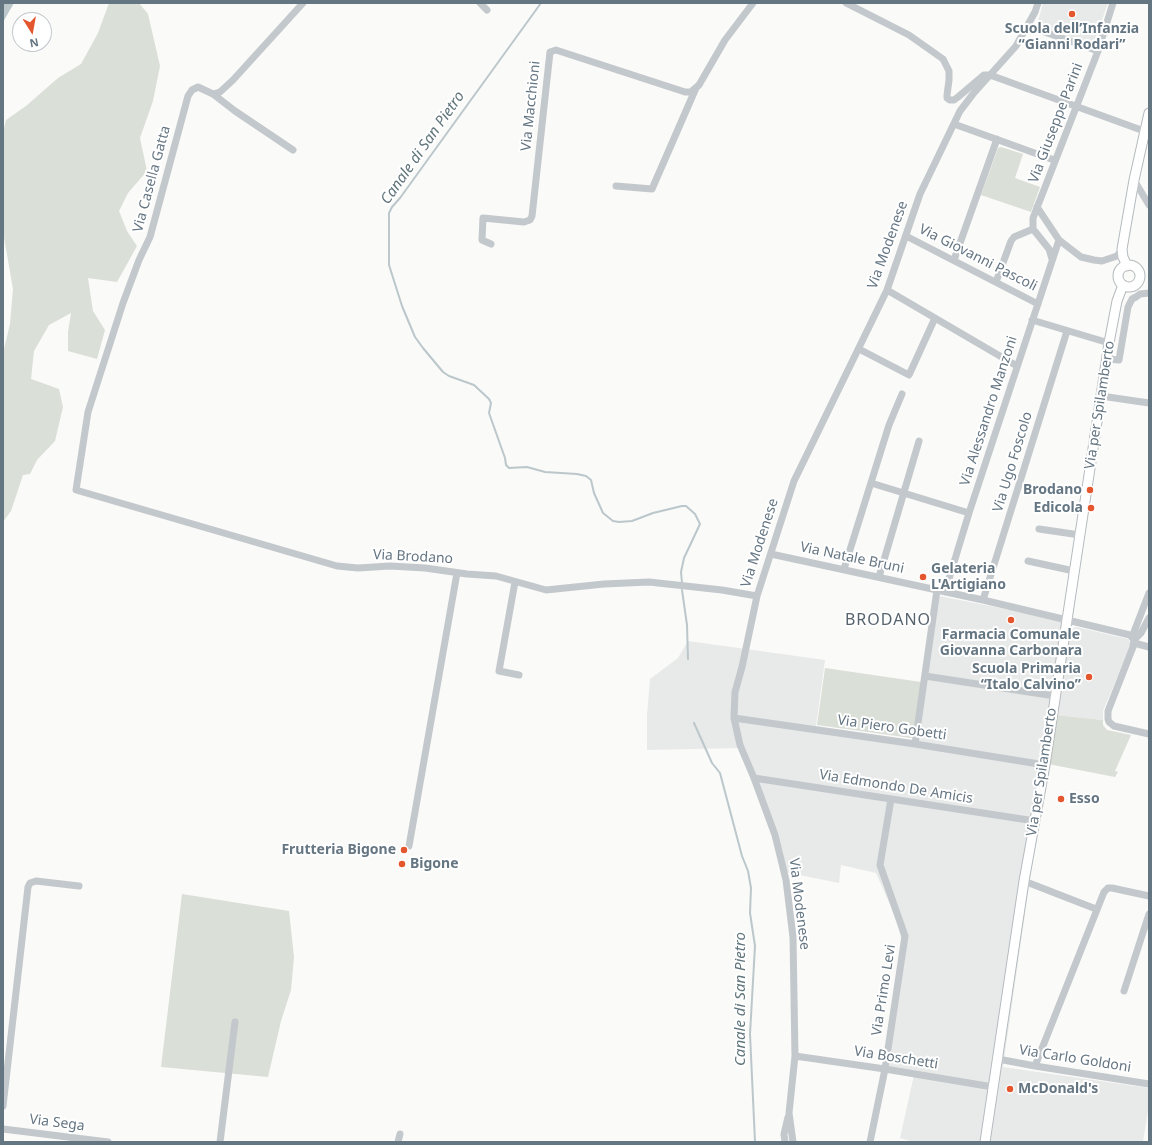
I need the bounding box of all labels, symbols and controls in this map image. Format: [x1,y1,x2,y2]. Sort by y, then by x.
marker: Scuola dell’Infanzia “Gianni Rodari” [1067,9,1077,19]
north arrow [12,12,52,52]
place label: Scuola dell’Infanzia “Gianni Rodari” [1005,21,1139,54]
text: N [28,35,40,52]
street label: Via Macchioni [518,60,544,152]
street label: Via Giuseppe Parini [1025,61,1087,185]
water label: Canale di San Pietro [377,88,469,208]
street label: Via Casella Gatta [130,124,174,234]
street label: Via Modenese [864,199,912,291]
street label: Via Giovanni Pascoli [916,221,1040,295]
street label: Via Alessandro Manzoni [957,334,1021,488]
street label: Via per Spilamberto [1082,340,1118,470]
street label: Via Ugo Foscolo [990,410,1036,514]
place label: Brodano [1023,482,1082,498]
marker: Brodano [1085,485,1095,495]
street label: Via Modenese [738,496,782,590]
place label: Edicola [1034,500,1083,516]
marker: Edicola [1086,503,1096,513]
street label: Via Natale Bruni [798,539,906,577]
street label: Via Brodano [373,547,453,567]
place label: Gelateria L'Artigiano [931,561,1006,594]
marker: Gelateria L'Artigiano [918,572,928,582]
district label: BRODANO [845,610,931,630]
marker: Farmacia Comunale Giovanna Carbonara [1006,615,1016,625]
place label: Farmacia Comunale Giovanna Carbonara [940,627,1082,660]
place label: Scuola Primaria “Italo Calvino” [972,661,1081,694]
marker: Scuola Primaria “Italo Calvino” [1084,672,1094,682]
street label: Via per Spilamberto [1024,707,1060,837]
street label: Via Piero Gobetti [836,712,948,744]
street label: Via Edmondo De Amicis [818,767,974,807]
place label: Esso [1069,791,1100,807]
marker: Esso [1056,794,1066,804]
place label: Frutteria Bigone [281,842,396,858]
marker: Frutteria Bigone [399,845,409,855]
place label: Bigone [410,856,459,872]
street label: Via Modenese [785,857,813,951]
marker: Bigone [397,859,407,869]
water label: Canale di San Pietro [732,932,750,1066]
street label: Via Primo Levi [868,943,900,1037]
street label: Via Carlo Goldoni [1018,1042,1132,1076]
street label: Via Boschetti [853,1043,939,1073]
place label: McDonald's [1018,1081,1098,1097]
marker: McDonald's [1005,1084,1015,1094]
street label: Via Sega [28,1111,86,1135]

